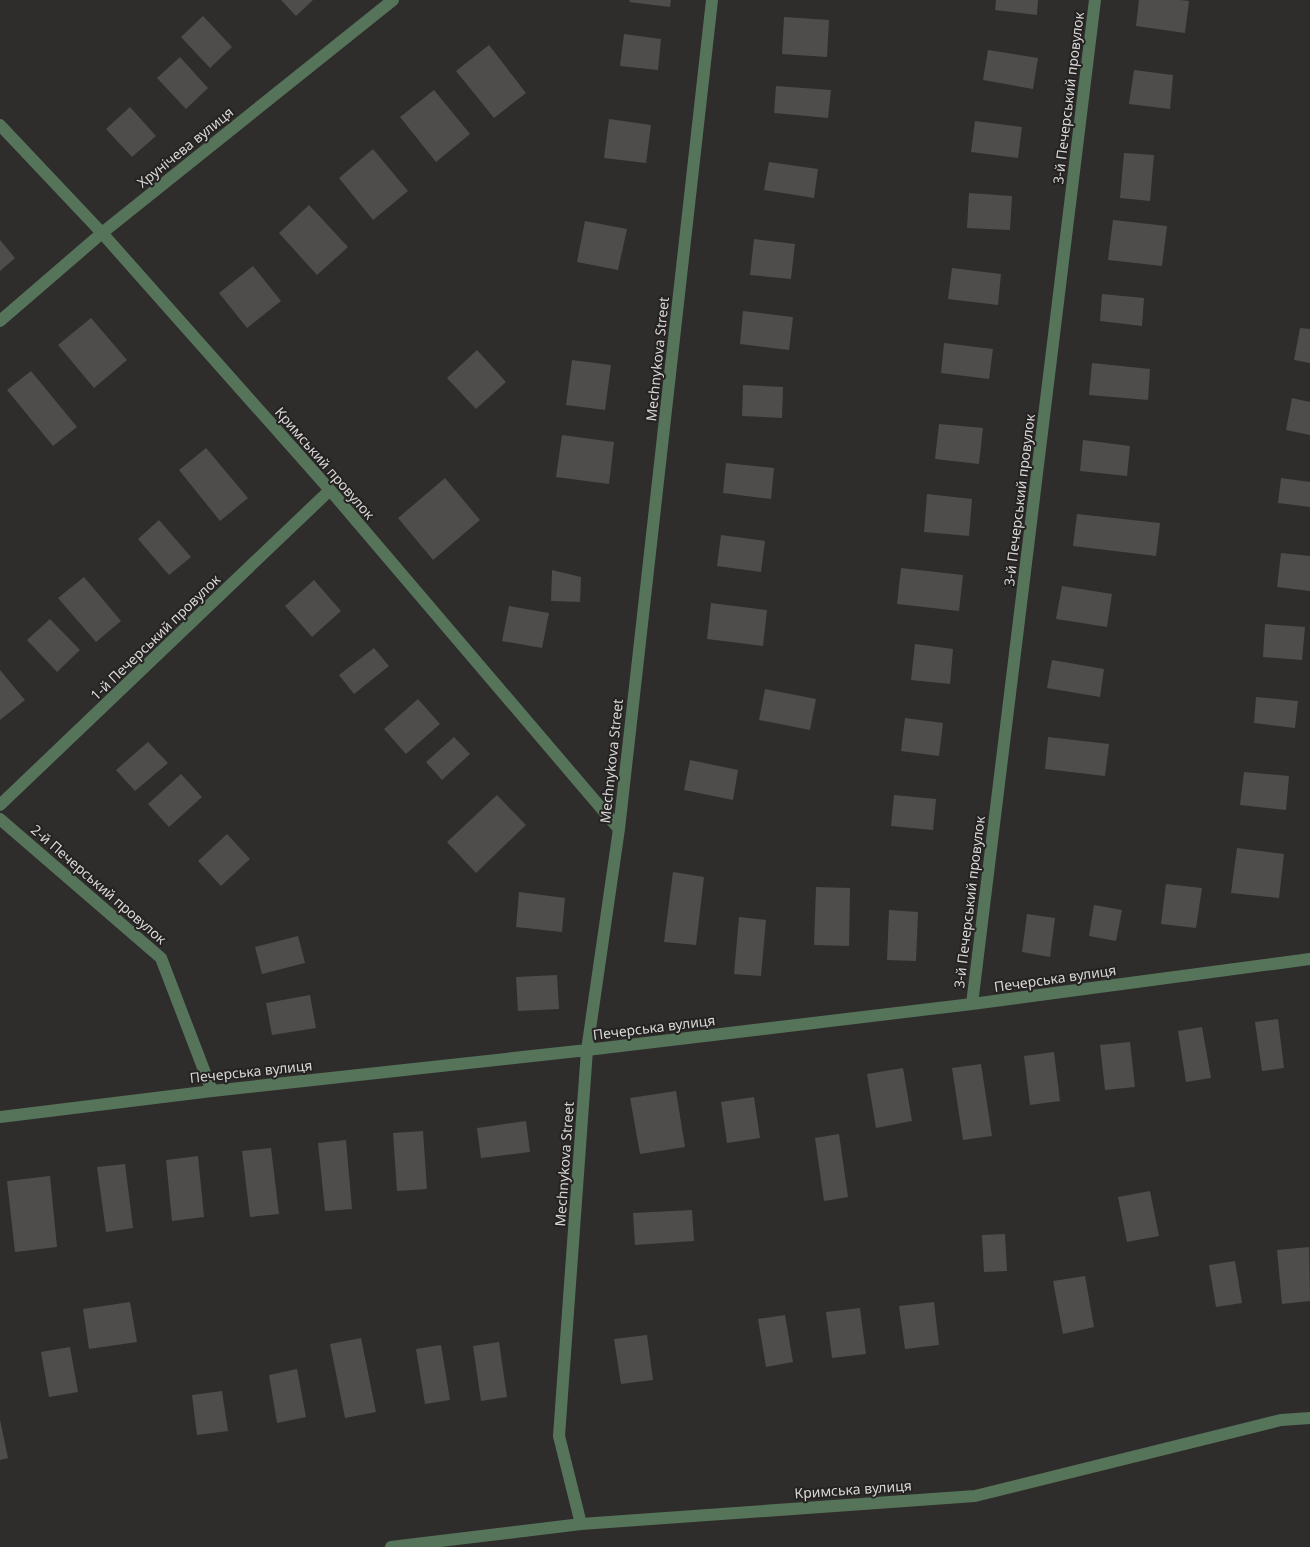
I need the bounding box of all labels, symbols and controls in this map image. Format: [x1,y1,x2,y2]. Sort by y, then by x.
street label: 3-й Печерський провулок [1048,10,1088,185]
street label: Хрунічева вулиця [133,102,237,192]
street label: Mechnykova Street [641,296,673,422]
street label: Кримський провулок [271,403,380,524]
street label: 3-й Печерський провулок [999,412,1039,587]
street label: 1-й Печерський провулок [86,569,224,704]
street label: Mechnykova Street [595,698,627,824]
street label: 3-й Печерський провулок [949,814,989,989]
street label: 2-й Печерський провулок [27,820,171,948]
street label: Печерська вулиця [993,960,1117,996]
street label: Печерська вулиця [592,1010,716,1044]
street label: Печерська вулиця [189,1055,313,1087]
street label: Mechnykova Street [550,1101,578,1227]
street label: Кримська вулиця [794,1475,912,1503]

